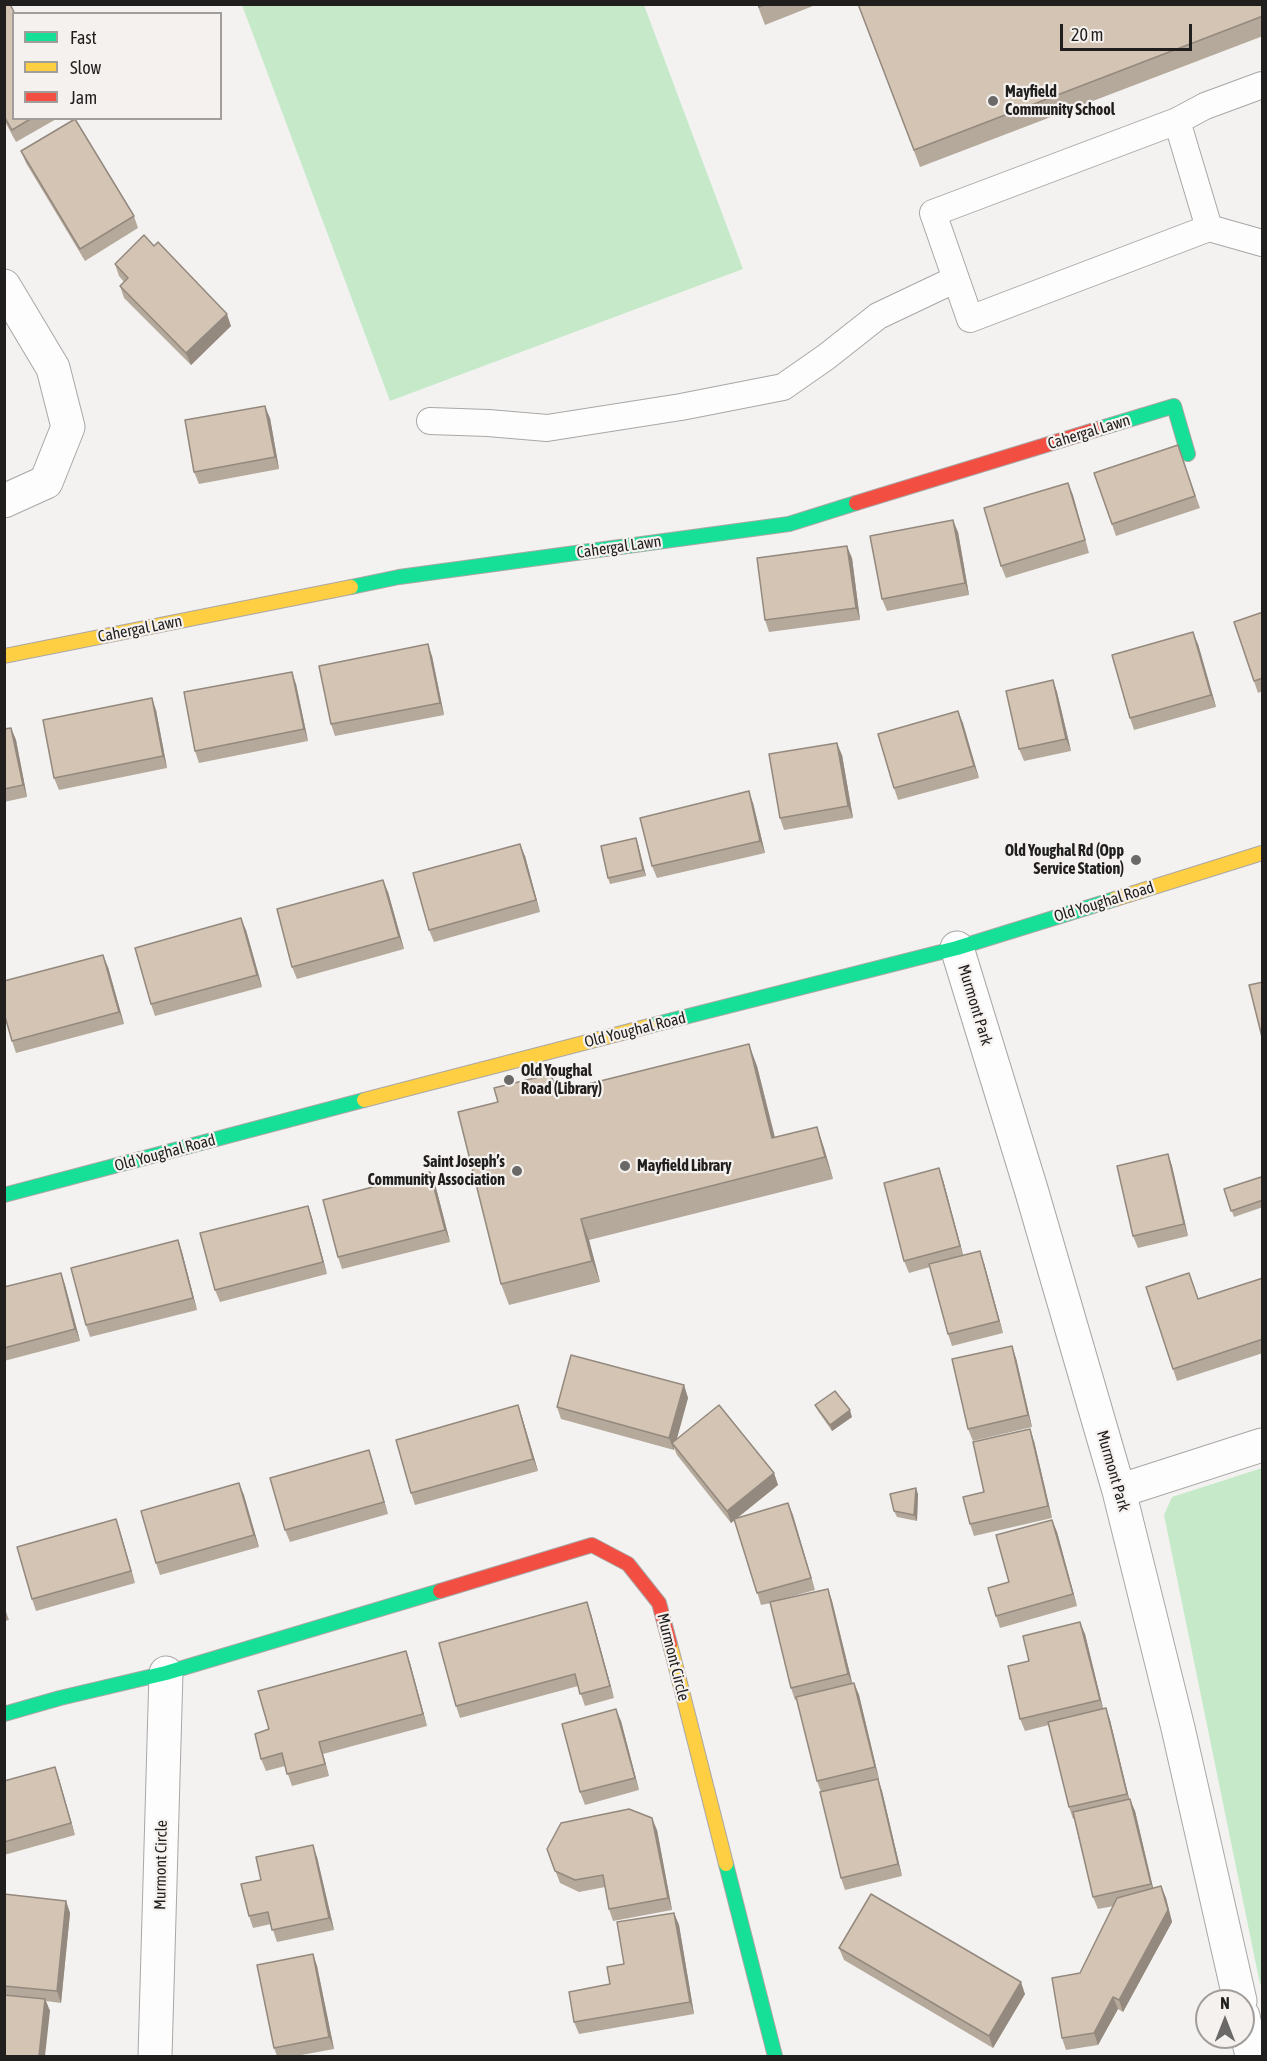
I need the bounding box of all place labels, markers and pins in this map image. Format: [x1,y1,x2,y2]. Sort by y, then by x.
place label: Mayfield Community School [1005,82,1115,120]
marker: Mayfield Community School [986,94,1000,108]
place label: Old Youghal Rd (Opp Service Station) [1005,841,1124,879]
marker: Old Youghal Rd (Opp Service Station) [1129,853,1143,867]
place label: Old Youghal Road (Library) [521,1061,602,1099]
marker: Old Youghal Road (Library) [502,1073,516,1087]
place label: Saint Joseph’s Community Association [367,1152,505,1190]
place label: Mayfield Library [637,1156,732,1176]
marker: Mayfield Library [618,1159,632,1173]
marker: Saint Joseph’s Community Association [510,1164,524,1178]

